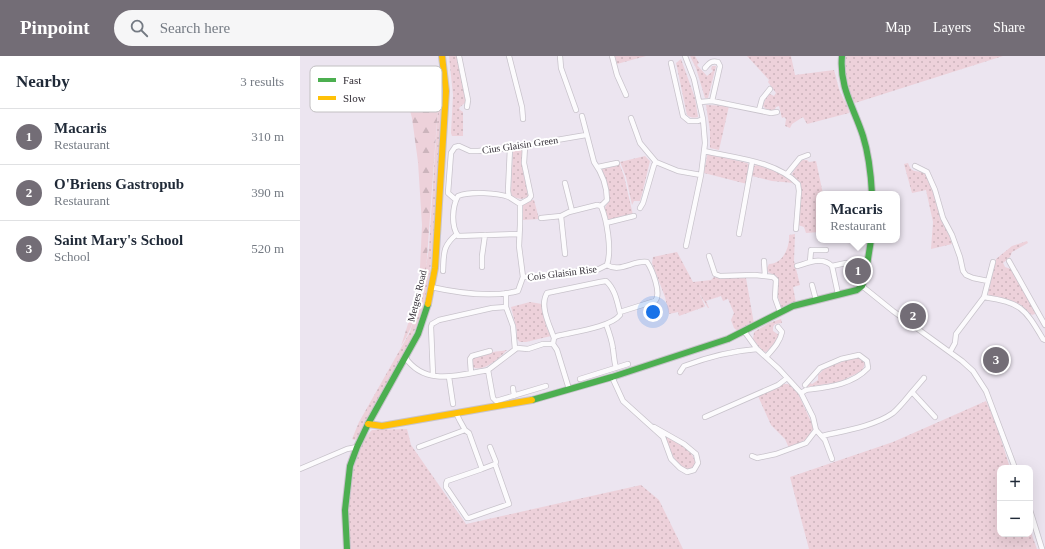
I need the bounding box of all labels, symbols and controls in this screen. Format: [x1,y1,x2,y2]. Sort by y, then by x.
search box [114,10,394,46]
text: Pinpoint [20,17,90,38]
icon: search [128,17,150,39]
text: Search here [160,20,230,36]
text: Map [885,20,911,35]
text: Layers [933,20,971,35]
text: Share [993,20,1025,35]
legend [310,66,442,112]
text: Nearby [16,72,70,91]
text: 3 results [240,74,284,89]
text: Fast [343,74,361,86]
text: Slow [343,92,366,104]
text: Macaris [54,120,106,136]
text: 1 [26,129,32,144]
text: 310 m [251,129,284,144]
street label: Cius Glaisin Green [481,134,559,156]
text: Restaurant [54,137,110,152]
text: O'Briens Gastropub [54,176,184,192]
text: 2 [26,185,32,200]
text: 390 m [251,185,284,200]
popup [816,191,900,243]
text: Restaurant [54,193,110,208]
text: Macaris [830,201,883,217]
text: Restaurant [830,218,886,233]
text: Saint Mary's School [54,232,183,248]
text: 3 [26,241,32,256]
text: 520 m [251,241,284,256]
text: School [54,249,90,264]
pin: 1 [845,256,871,286]
street label: Cois Glaisin Rise [527,263,598,283]
street label: Metges Road [405,269,429,323]
pin: 2 [900,301,926,331]
your location [643,302,663,322]
pin: 3 [983,345,1009,375]
map controls [997,465,1033,537]
button: + [997,465,1033,501]
button: − [997,501,1033,537]

